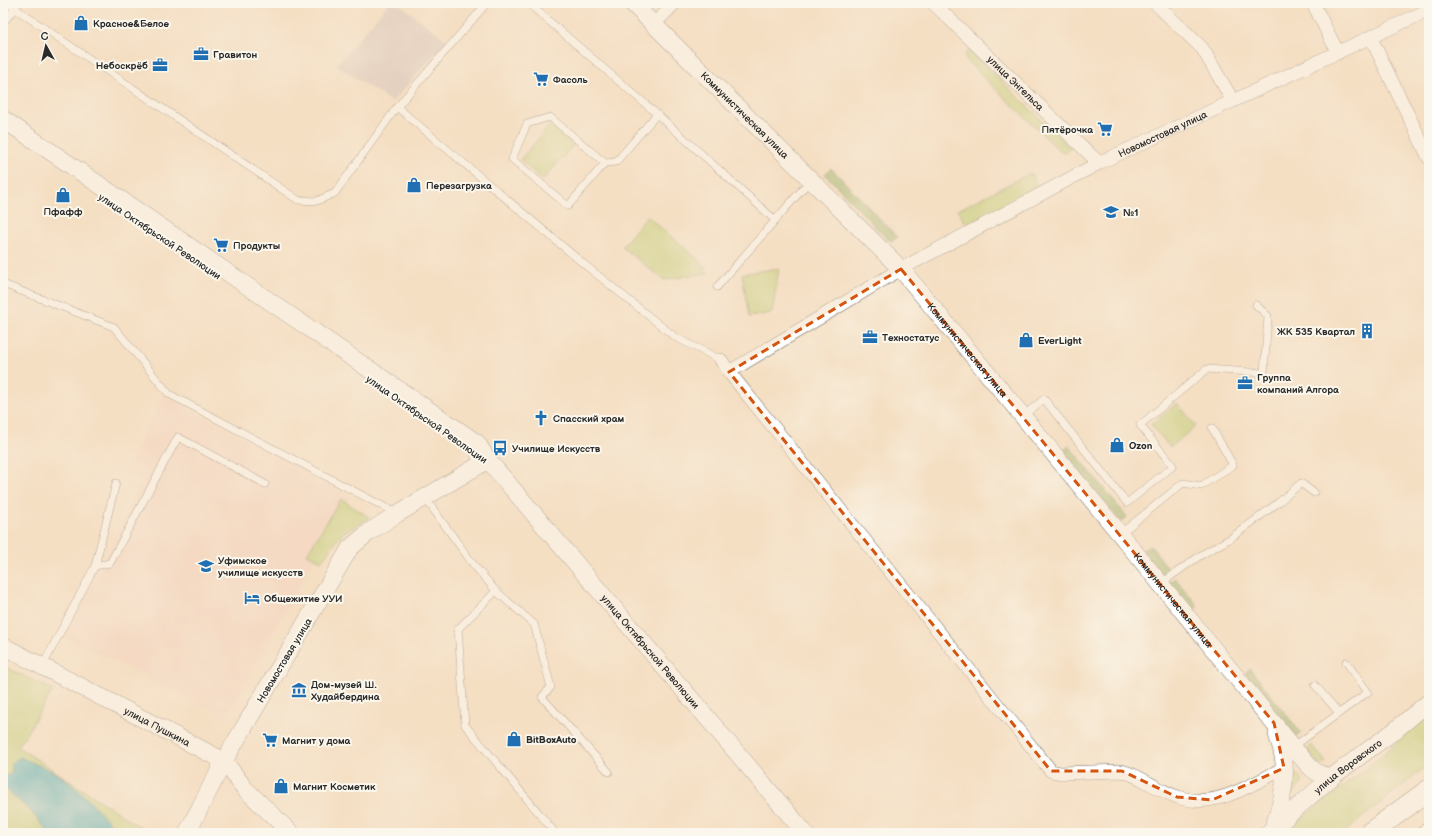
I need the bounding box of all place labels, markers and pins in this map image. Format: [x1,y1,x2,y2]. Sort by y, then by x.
shop icon: Красное&Белое [72,14,90,32]
place label: Красное&Белое [93,18,170,30]
office icon: Гравитон [192,45,210,63]
place label: Гравитон [213,49,258,61]
office icon: Небоскрёб [151,56,169,74]
place label: Небоскрёб [96,60,148,72]
supermarket icon: Фасоль [532,70,550,88]
place label: Фасоль [553,74,589,86]
supermarket icon: Пятёрочка [1096,120,1114,138]
place label: Пятёрочка [1041,124,1093,136]
shop icon: Перезагрузка [405,176,423,194]
place label: Перезагрузка [426,180,492,192]
shop icon: Пфафф [54,186,72,204]
school or university icon: №1 [1102,203,1120,221]
place label: Пфафф [44,206,83,218]
place label: №1 [1123,207,1138,219]
supermarket icon: Продукты [212,236,230,254]
place label: Продукты [233,240,280,252]
building icon: ЖК 535 Квартал [1358,322,1376,340]
place label: ЖК 535 Квартал [1277,326,1355,338]
office icon: Техностатус [861,328,879,346]
shop icon: EverLight [1017,331,1035,349]
place label: Техностатус [882,332,939,344]
place label: EverLight [1038,335,1082,347]
place label: Группа компаний Алгора [1257,372,1339,396]
office icon: Группа компаний Алгора [1236,374,1254,392]
church icon: Спасский храм [532,409,550,427]
place label: Спасский храм [553,413,625,425]
shop icon: Ozon [1108,436,1126,454]
bus stop icon: Училище Искусств [491,439,509,457]
place label: Ozon [1129,440,1153,452]
place label: Училище Искусств [512,443,601,455]
place label: Уфимское училище искусств [218,555,303,579]
school or university icon: Уфимское училище искусств [197,557,215,575]
hotel icon: Общежитие УУИ [243,589,261,607]
place label: Общежитие УУИ [264,593,342,605]
place label: Дом-музей Ш. Худайбердина [310,679,380,703]
museum icon: Дом-музей Ш. Худайбердина [290,681,308,699]
shop icon: BitBoxAuto [505,730,523,748]
supermarket icon: Магнит у дома [261,731,279,749]
place label: BitBoxAuto [526,734,577,746]
place label: Магнит у дома [282,735,351,747]
shop icon: Магнит Косметик [272,777,290,795]
place label: Магнит Косметик [293,781,376,793]

